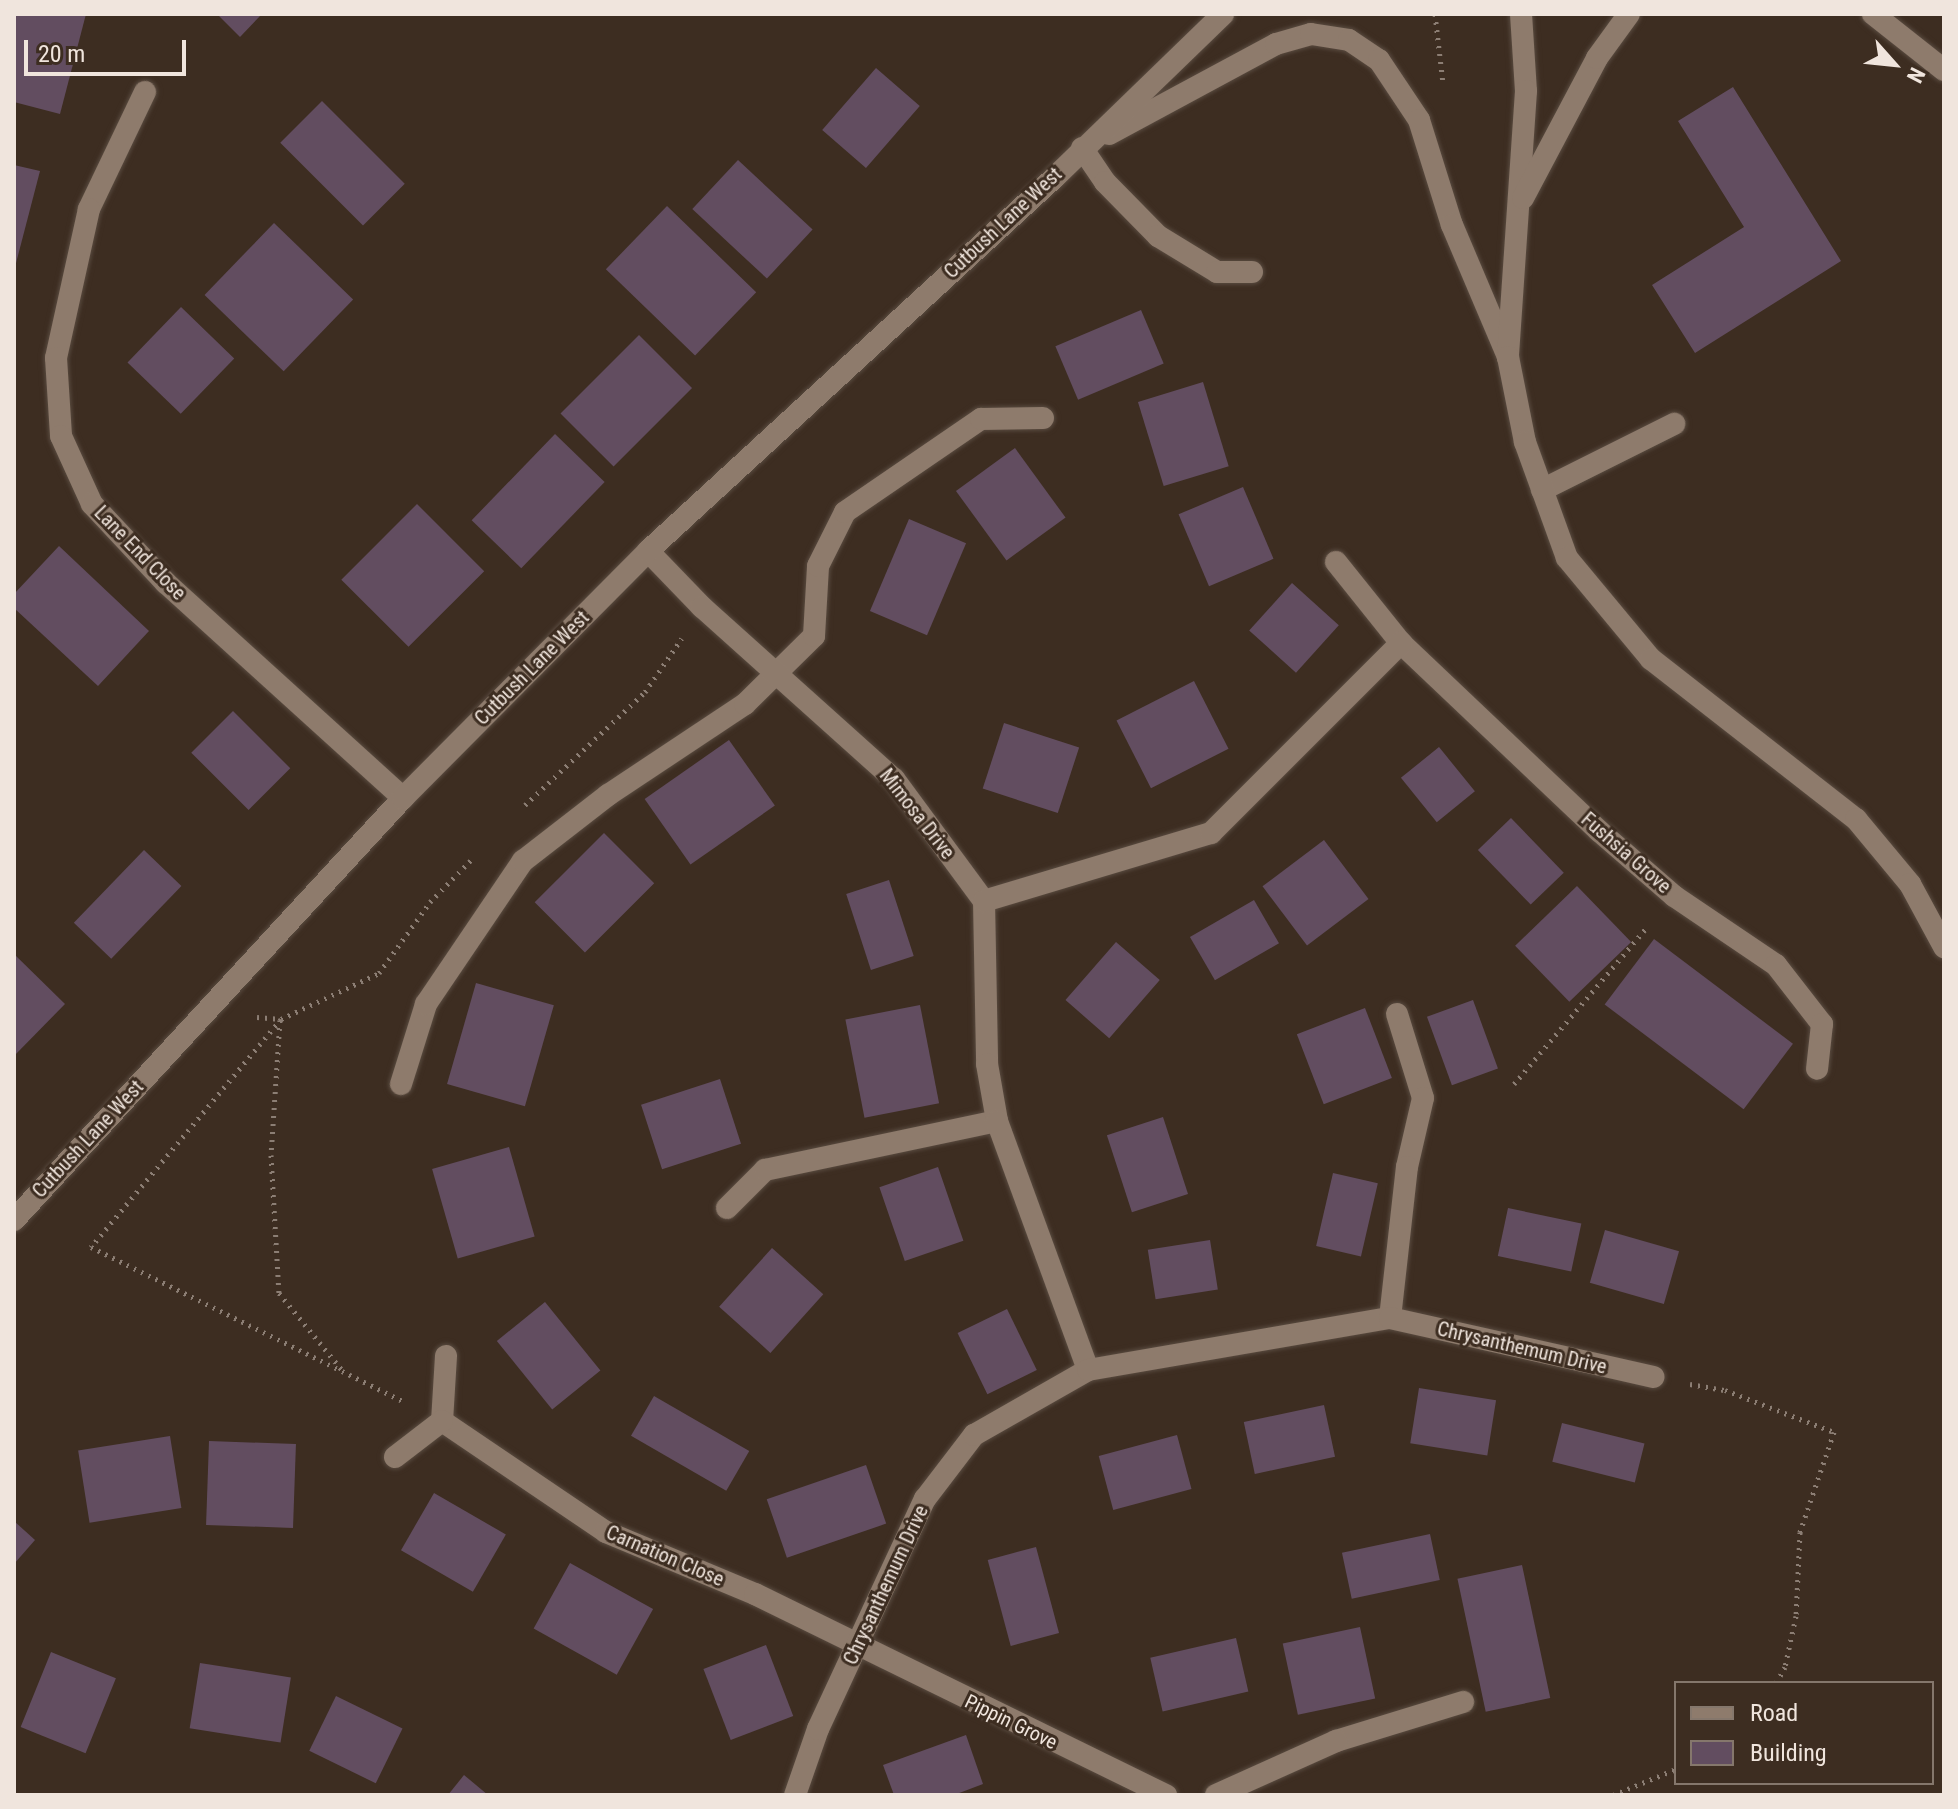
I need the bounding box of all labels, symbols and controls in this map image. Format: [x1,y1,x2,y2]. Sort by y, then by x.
scale bar [28,24,190,74]
north arrow [1854,24,1934,104]
text: 20 m [38,40,85,68]
text: N [1902,63,1930,87]
street label: Cutbush Lane West [939,162,1067,284]
street label: Lane End Close [89,501,191,605]
street label: Cutbush Lane West [470,606,594,730]
street label: Mimosa Drive [874,764,960,864]
street label: Fushsia Grove [1576,807,1676,899]
street label: Cutbush Lane West [27,1075,149,1203]
street label: Chrysanthemum Drive [1435,1317,1609,1379]
street label: Chrysanthemum Drive [839,1501,933,1669]
street label: Carnation Close [603,1520,727,1592]
legend [1674,1681,1934,1785]
street label: Pippin Grove [961,1689,1061,1755]
text: Road [1750,1699,1798,1727]
text: Building [1750,1739,1827,1767]

